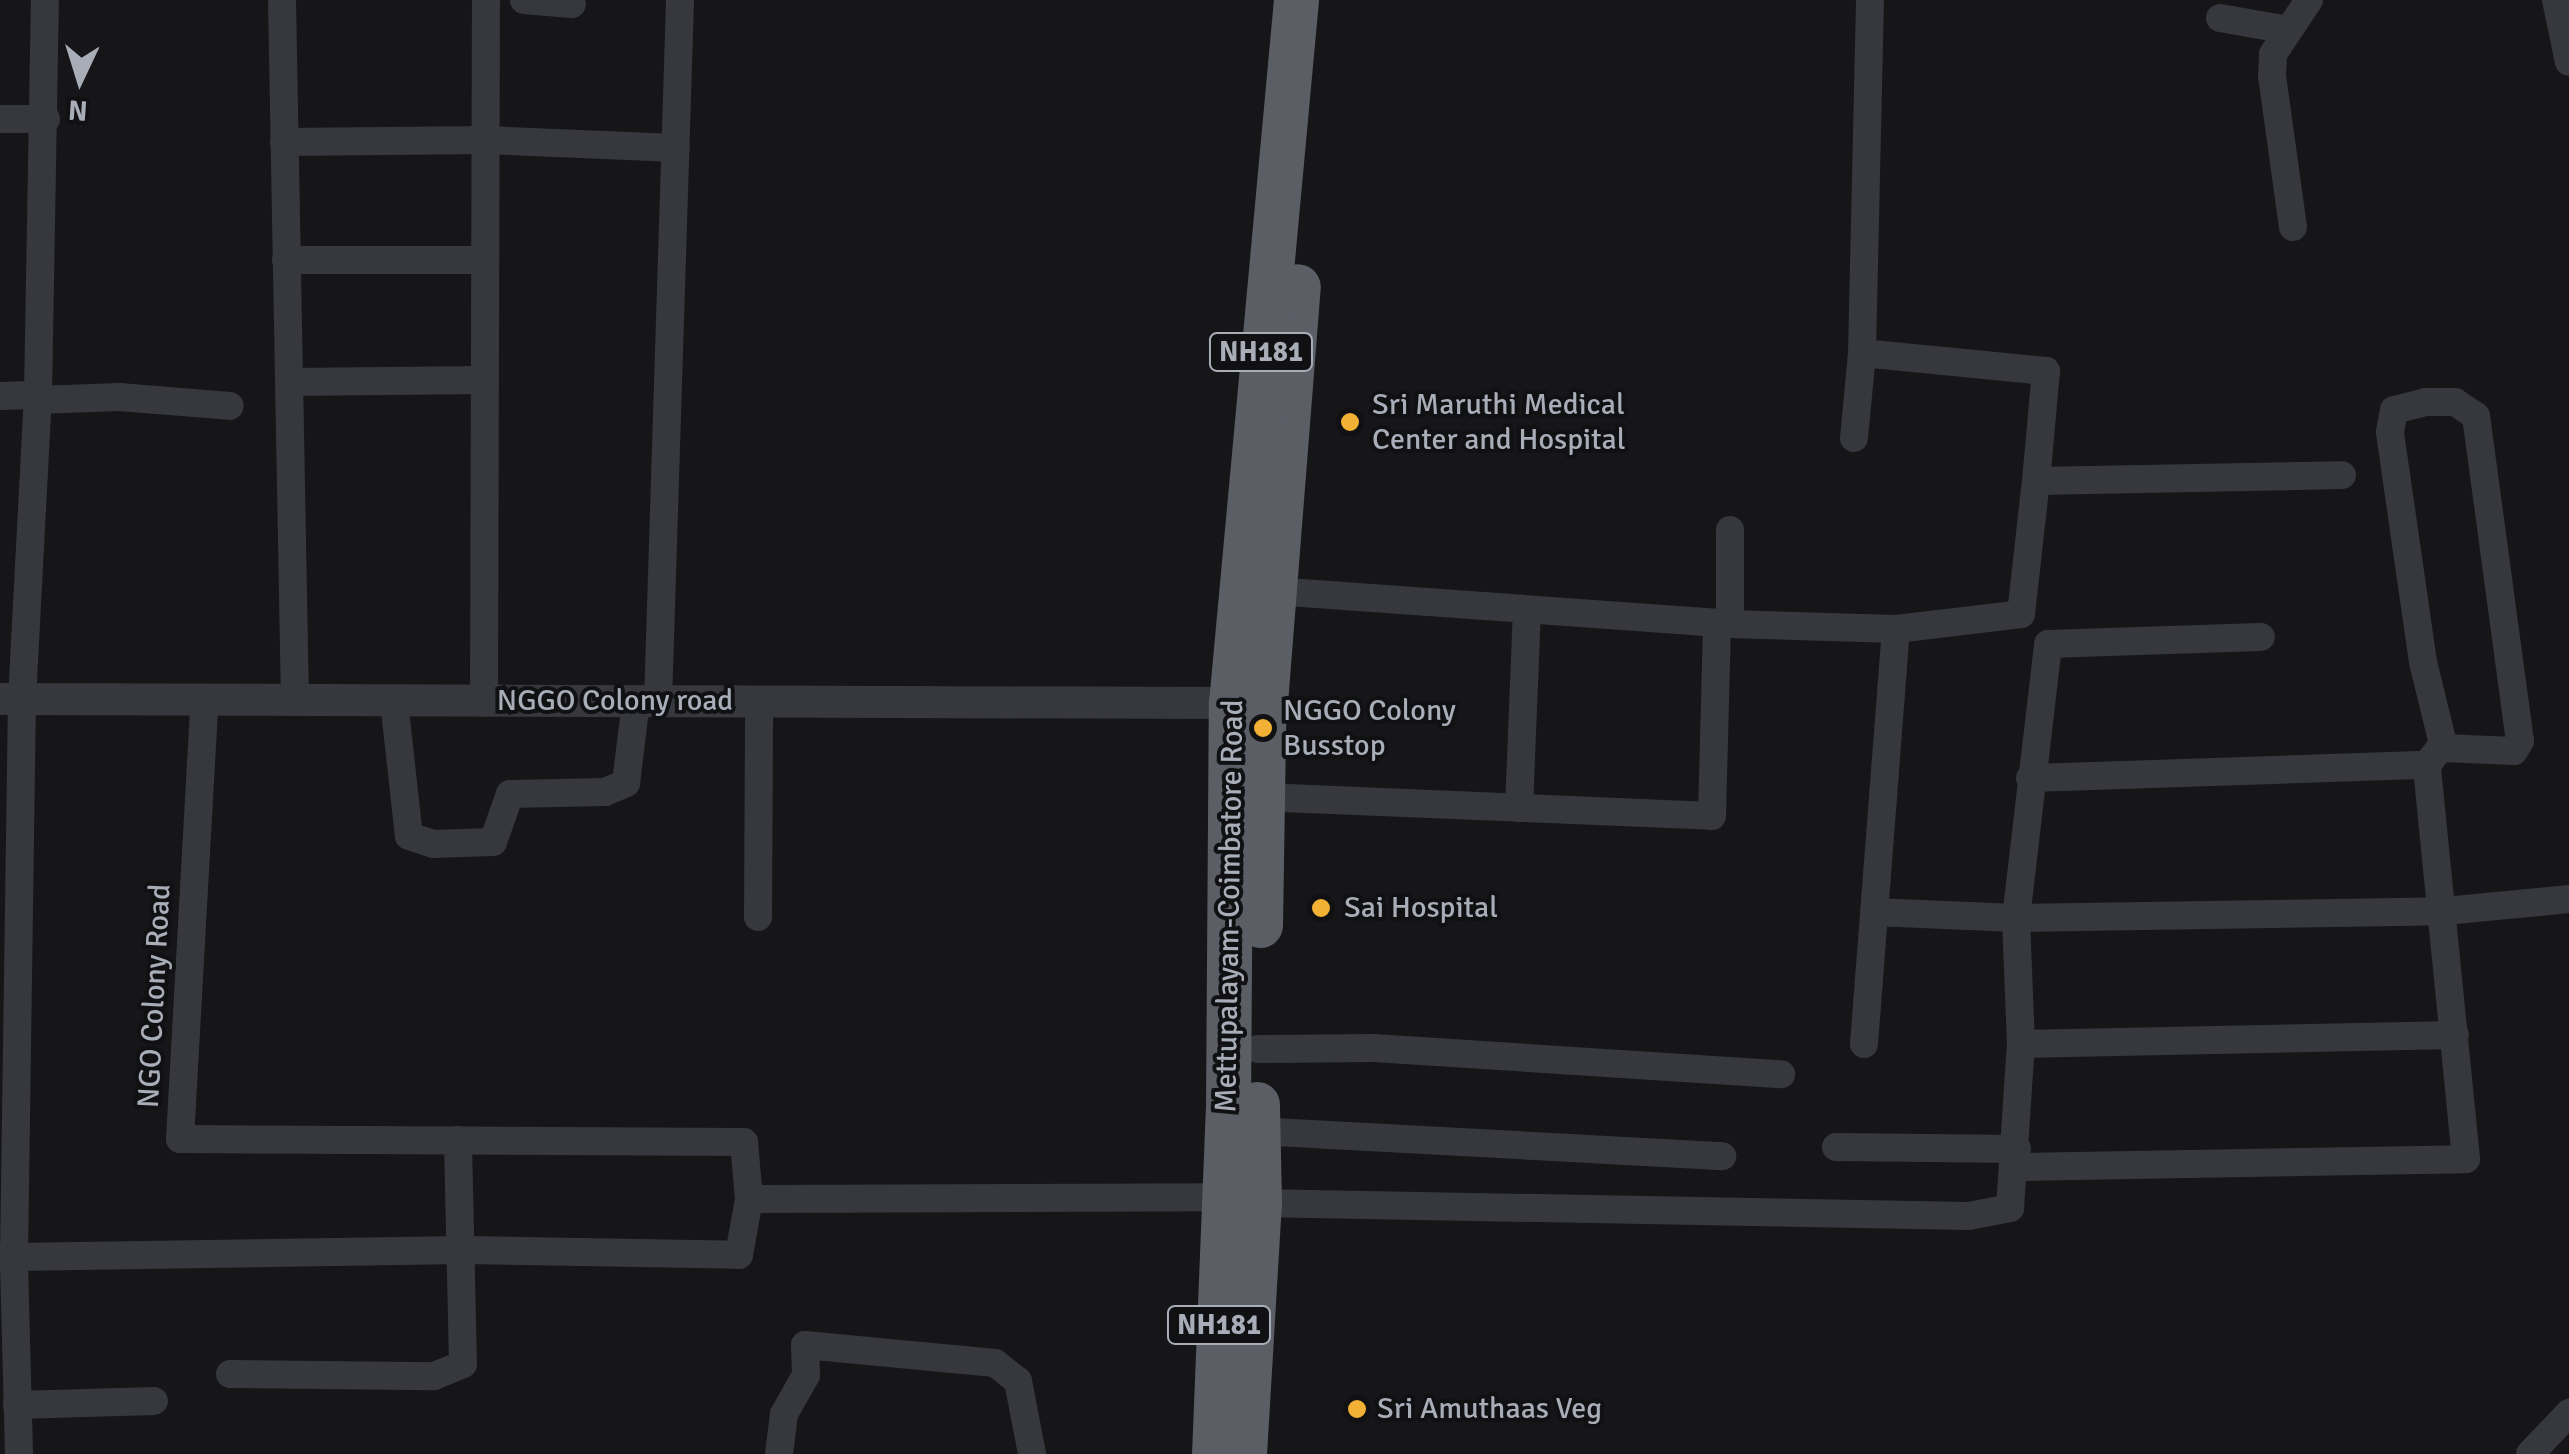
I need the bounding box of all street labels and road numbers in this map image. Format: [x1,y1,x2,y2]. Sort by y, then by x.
road number: NH181 [1208,329,1314,375]
street label: NGGO Colony road [497,683,733,719]
street label: Mettupalayam-Coimbatore Road [1208,699,1252,1113]
street label: NGO Colony Road [131,883,179,1109]
road number: NH181 [1166,1302,1272,1348]

